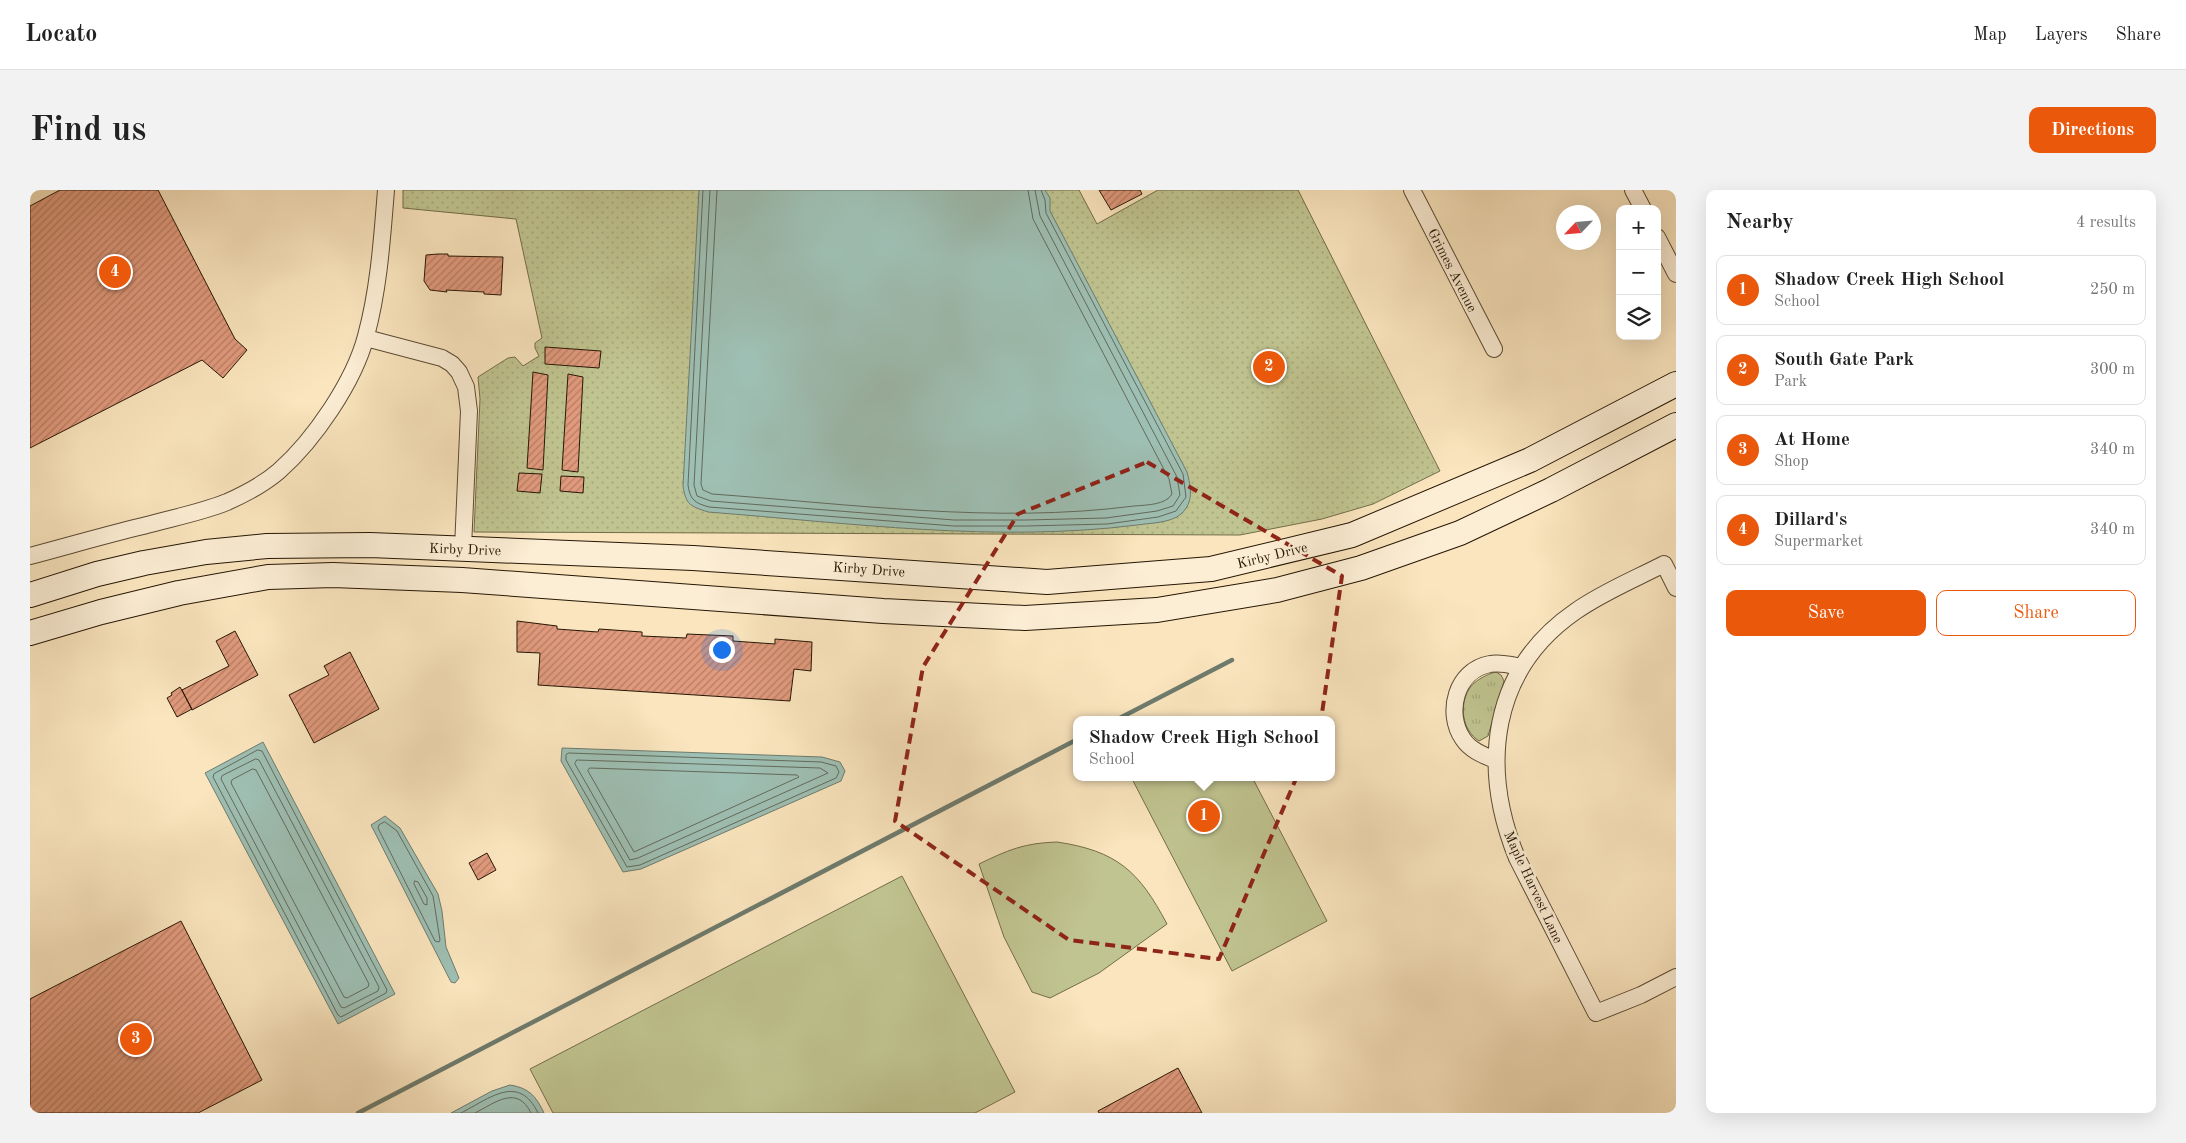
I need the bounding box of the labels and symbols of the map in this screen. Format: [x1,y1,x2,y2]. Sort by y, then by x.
north arrow [1556,205,1601,250]
street label: Grimes Avenue [1425,226,1479,314]
pin: 4 [99,253,131,291]
pin: 2 [1253,348,1285,386]
street label: Kirby Drive [1235,540,1309,572]
street label: Kirby Drive [429,542,501,558]
street label: Kirby Drive [832,560,905,580]
your location [709,637,735,663]
pin: 1 [1188,797,1220,835]
street label: Maple Harvest Lane [1501,829,1565,946]
pin: 3 [120,1020,152,1058]

